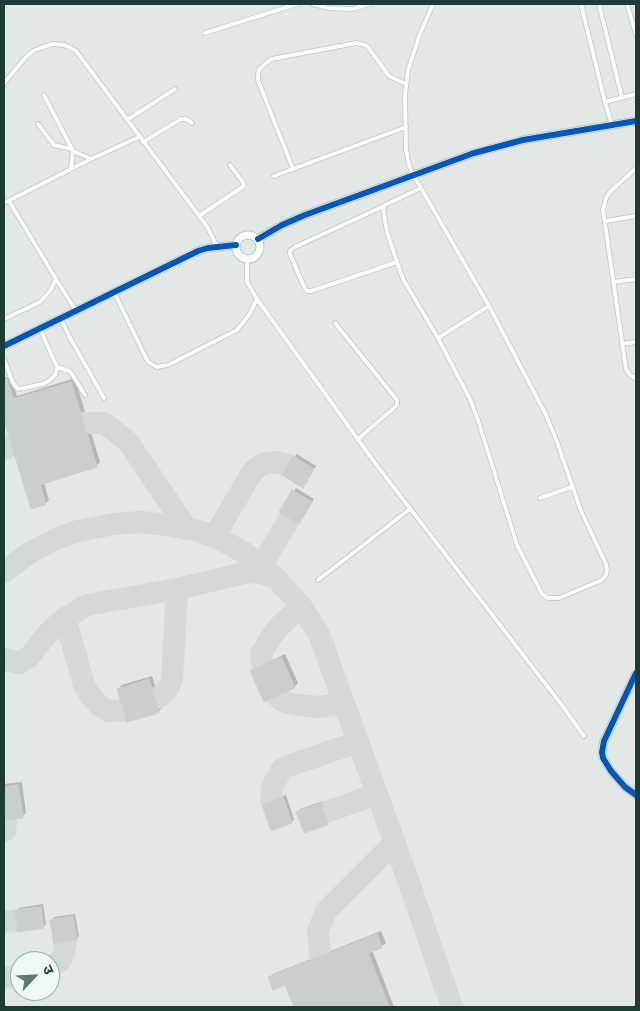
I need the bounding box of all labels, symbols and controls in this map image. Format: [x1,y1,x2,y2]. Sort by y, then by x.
north arrow [10,951,60,1001]
text: उ [39,963,58,977]

